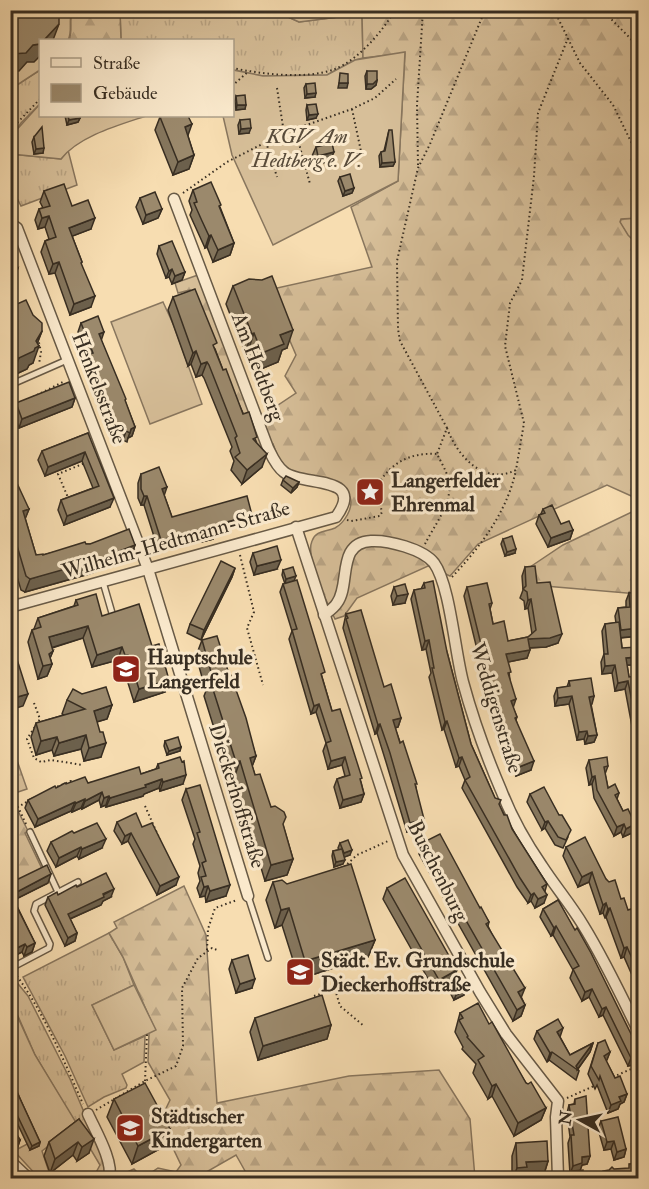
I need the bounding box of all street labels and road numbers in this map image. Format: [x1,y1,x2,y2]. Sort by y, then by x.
street label: Am Hedtberg [225,308,291,426]
street label: Henkelsstraße [65,328,133,448]
street label: Wilhelm-Hedtmann-Straße [58,494,293,586]
street label: Weddigenstraße [463,639,529,777]
street label: Dieckerhoffstraße [202,720,272,872]
street label: Buschenburg [401,816,475,927]

